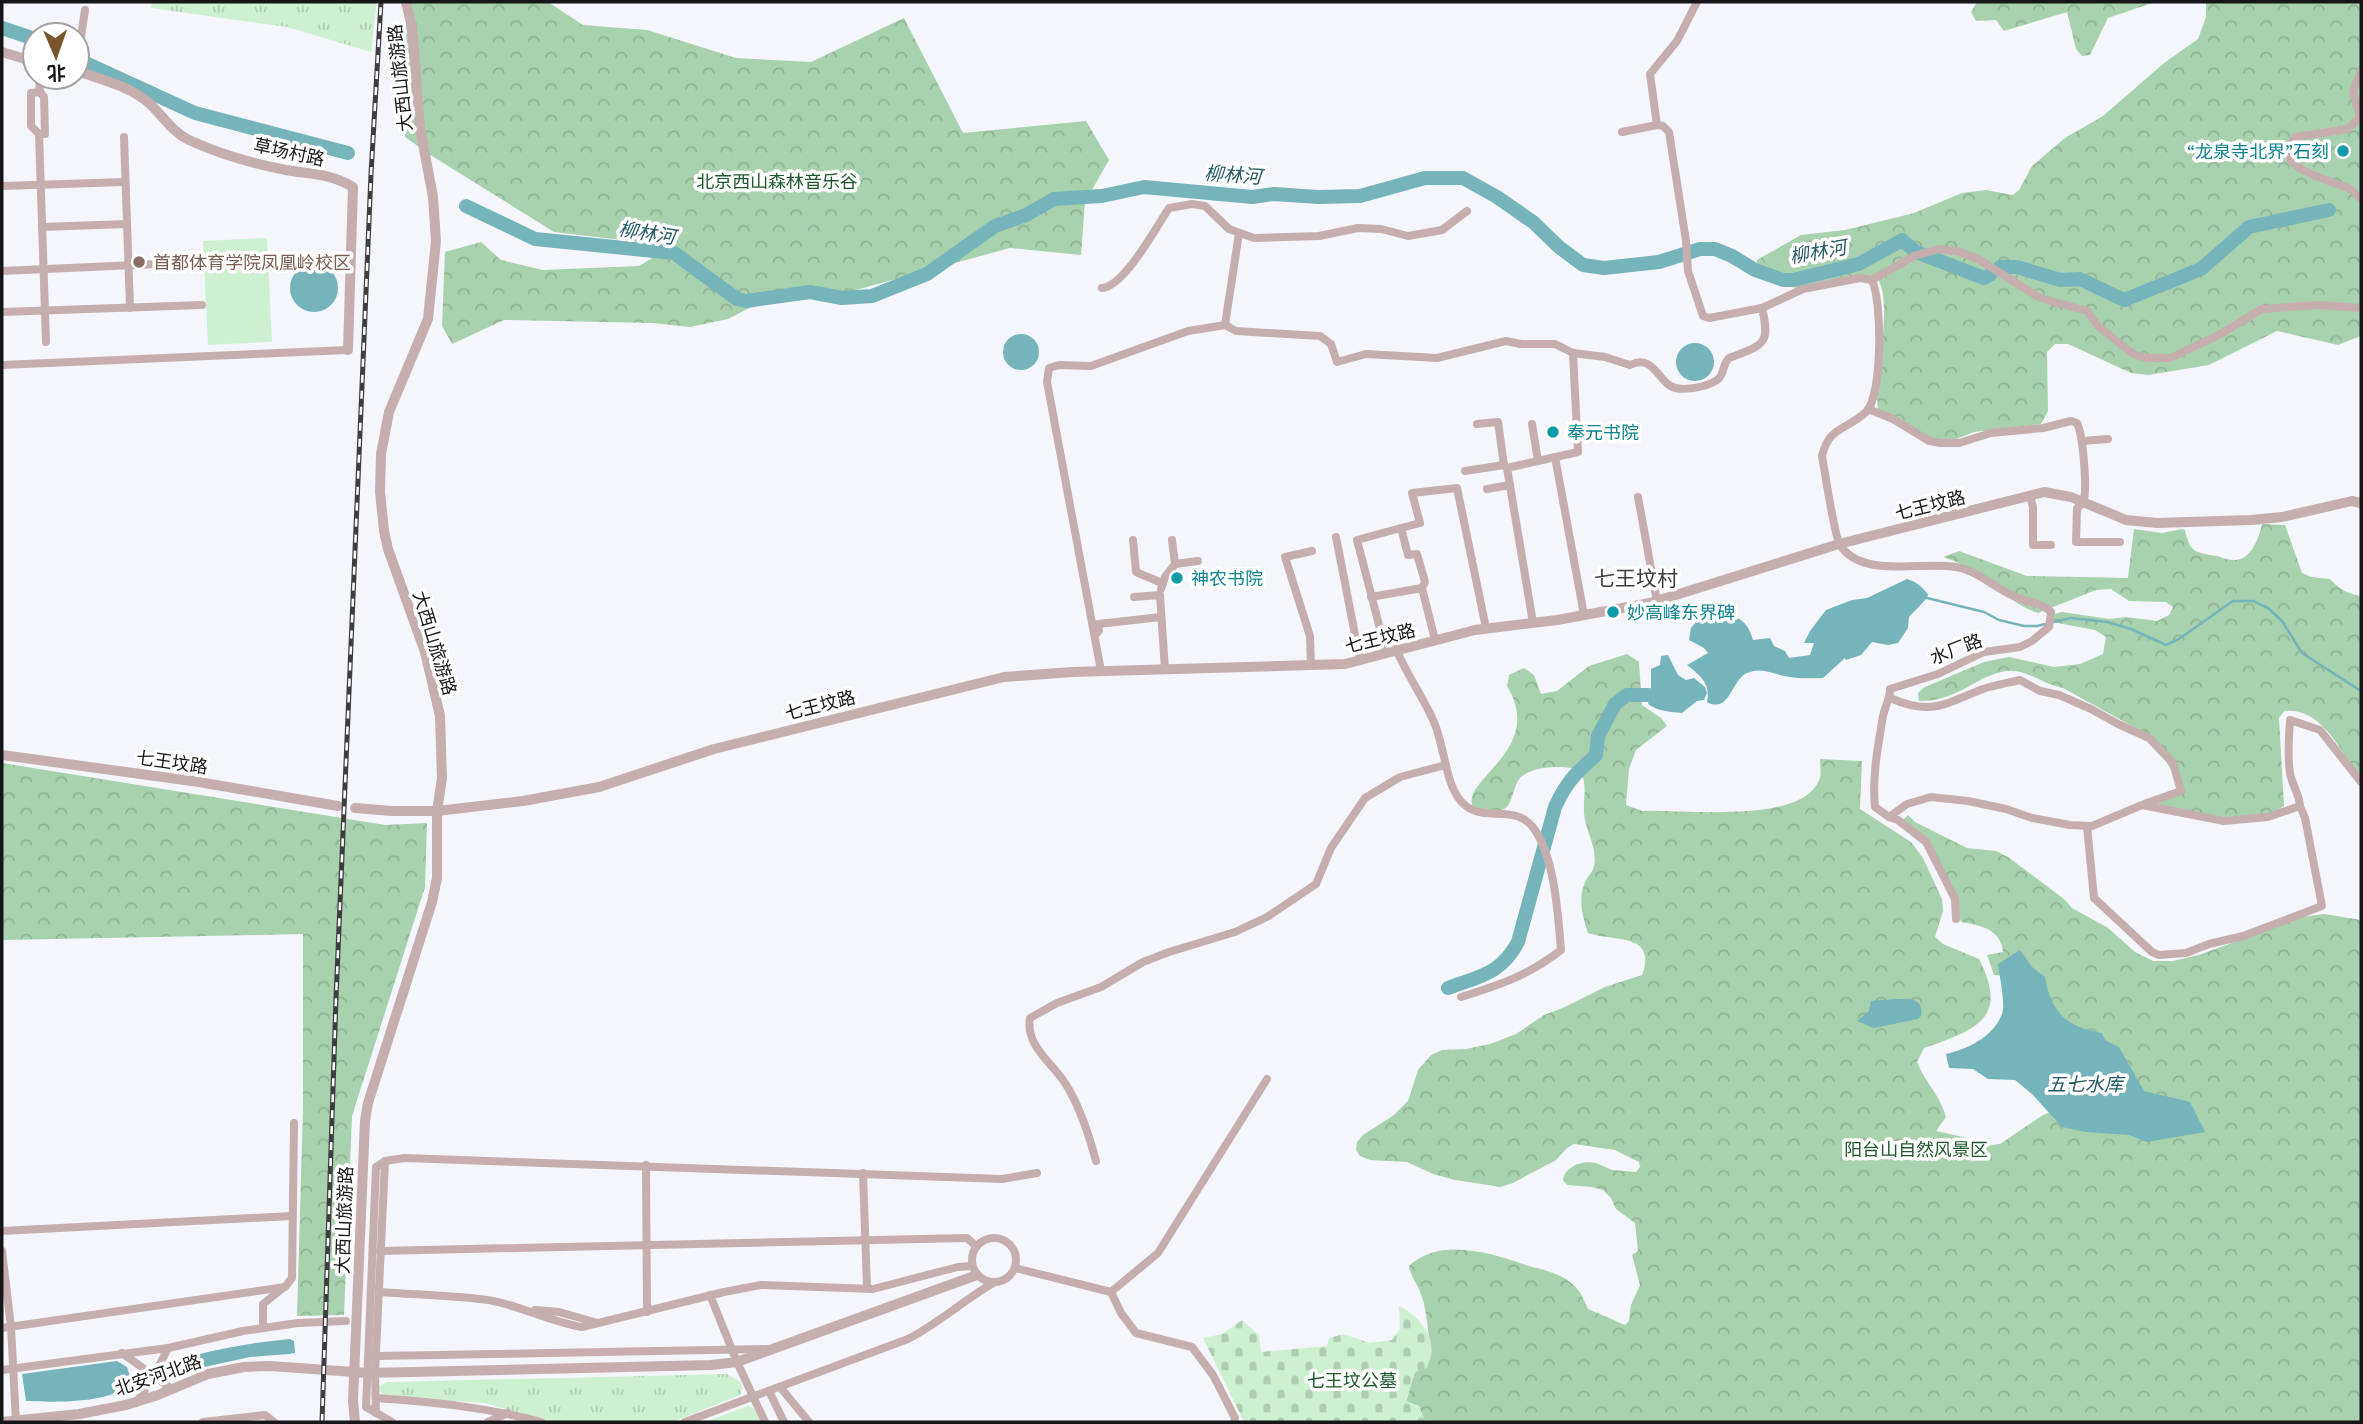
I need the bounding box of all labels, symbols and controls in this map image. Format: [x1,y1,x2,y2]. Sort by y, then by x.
north arrow [21,21,91,91]
street label: 大西山旅游路 [384,23,416,133]
text: 北 [47,61,66,84]
street label: 草场村路 [252,134,326,170]
place label: “龙泉寺北界”石刻 [2187,141,2329,162]
marker: “龙泉寺北界”石刻 [2335,143,2351,159]
water label: 柳林河 [1204,162,1266,189]
park label: 北京西山森林音乐谷 [696,171,858,192]
water label: 柳林河 [617,217,681,249]
water label: 柳林河 [1788,235,1852,268]
place label: 首都体育学院凤凰岭校区 [153,252,351,273]
marker: 首都体育学院凤凰岭校区 [131,254,147,270]
place label: 奉元书院 [1567,422,1639,443]
marker: 奉元书院 [1545,424,1561,440]
street label: 七王坟路 [1893,486,1967,524]
district label: 七王坟村 [1594,566,1678,591]
place label: 神农书院 [1191,568,1263,589]
marker: 神农书院 [1169,570,1185,586]
street label: 大西山旅游路 [409,588,461,698]
place label: 妙高峰东界碑 [1627,602,1735,623]
marker: 妙高峰东界碑 [1605,604,1621,620]
street label: 七王坟路 [1343,619,1417,657]
street label: 水厂路 [1927,630,1985,668]
street label: 七王坟路 [783,686,857,724]
street label: 七王坟路 [135,747,209,777]
water label: 五七水库 [2047,1073,2126,1096]
park label: 阳台山自然风景区 [1844,1139,1988,1160]
street label: 大西山旅游路 [332,1166,356,1274]
street label: 北安河北路 [112,1350,204,1400]
park label: 七王坟公墓 [1307,1370,1397,1391]

